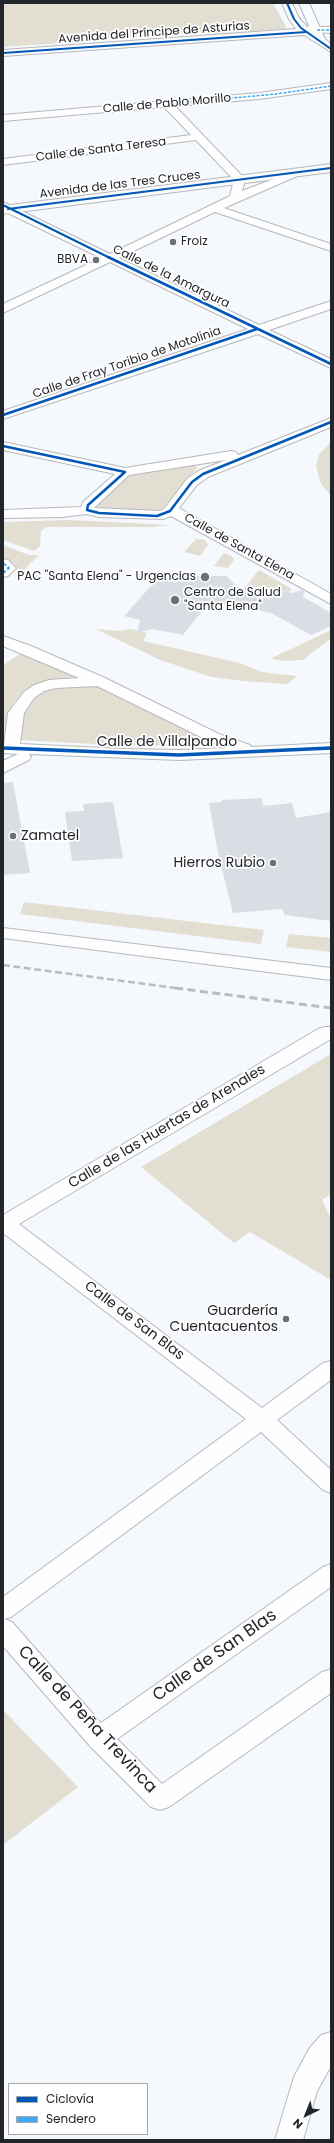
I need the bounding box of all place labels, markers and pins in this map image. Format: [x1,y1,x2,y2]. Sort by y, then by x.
place label: Froiz [181,235,208,249]
marker: Froiz [168,237,178,247]
place label: BBVA [57,253,88,267]
marker: BBVA [91,255,101,265]
place label: PAC "Santa Elena" - Urgencias [17,570,196,584]
marker: PAC "Santa Elena" - Urgencias [199,571,211,583]
place label: Centro de Salud "Santa Elena" [184,586,281,614]
marker: Centro de Salud "Santa Elena" [169,594,181,606]
place label: Zamatel [21,828,79,844]
marker: Zamatel [8,831,18,841]
place label: Hierros Rubio [173,855,265,871]
marker: Hierros Rubio [268,858,278,868]
place label: Guardería Cuentacuentos [170,1303,278,1336]
marker: Guardería Cuentacuentos [281,1314,291,1324]

